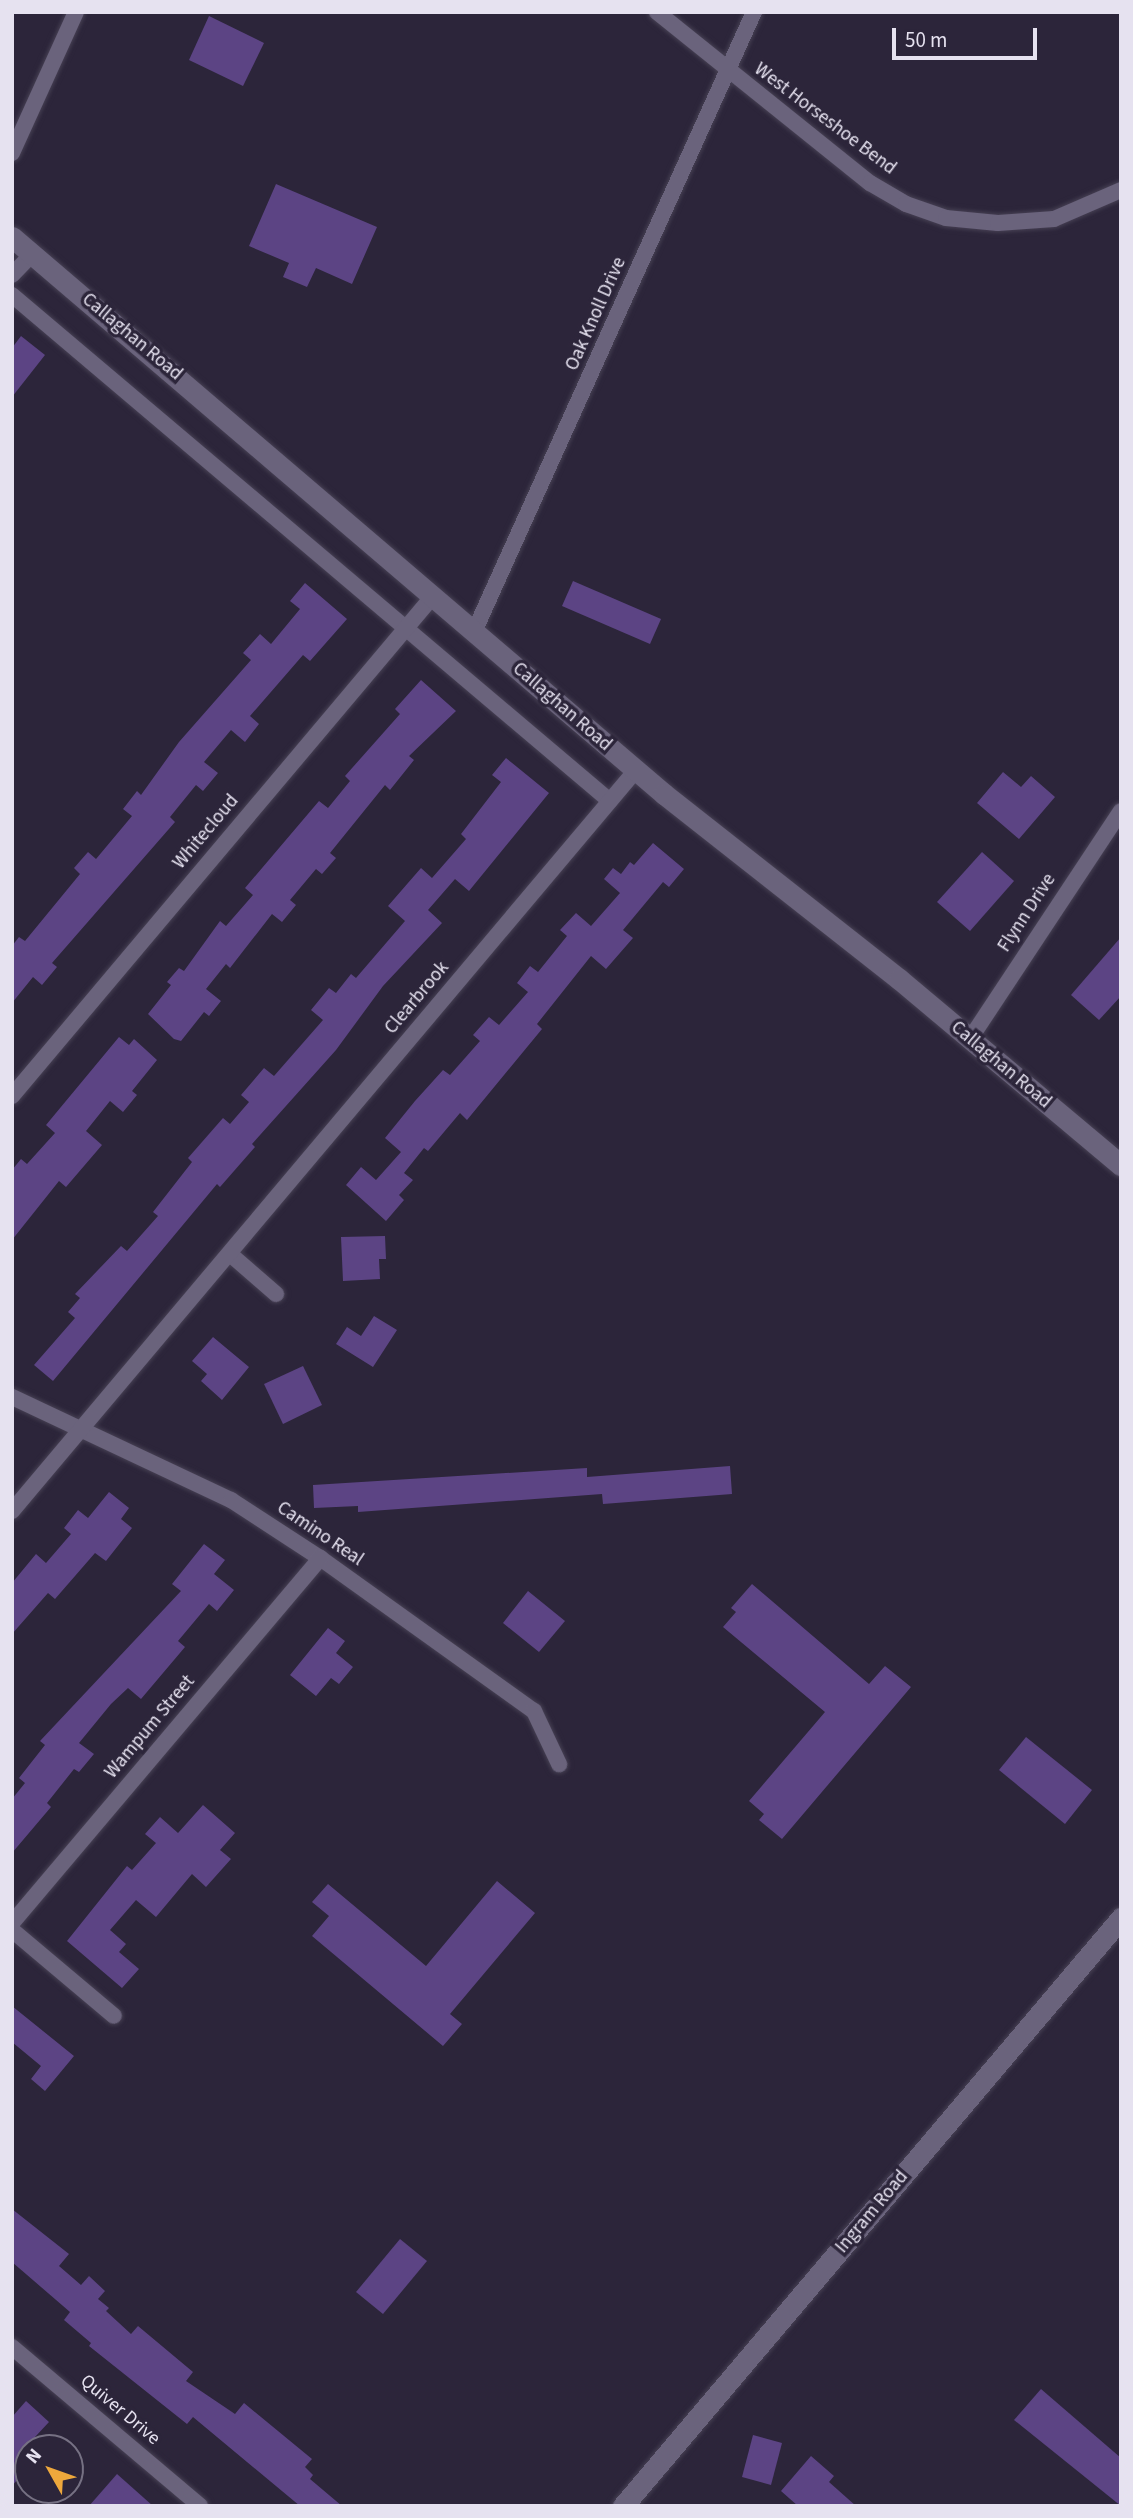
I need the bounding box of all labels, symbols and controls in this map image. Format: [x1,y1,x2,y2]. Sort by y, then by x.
scale bar [895,14,1040,58]
text: 50 m [905,25,947,55]
street label: West Horseshoe Bend [749,58,901,180]
street label: Oak Knoll Drive [561,254,631,374]
street label: Callaghan Road [77,288,187,386]
street label: Callaghan Road [508,658,616,756]
street label: Whitecloud [168,790,244,874]
street label: Flynn Drive [993,870,1061,956]
street label: Clearbrook [380,957,454,1039]
street label: Callaghan Road [946,1016,1056,1114]
street label: Camino Real [272,1497,368,1571]
street label: Wampum Street [100,1671,200,1783]
street label: Ingram Road [831,2166,913,2258]
street label: Quiver Drive [75,2370,165,2450]
north arrow [14,2434,84,2504]
text: N [20,2443,48,2470]

